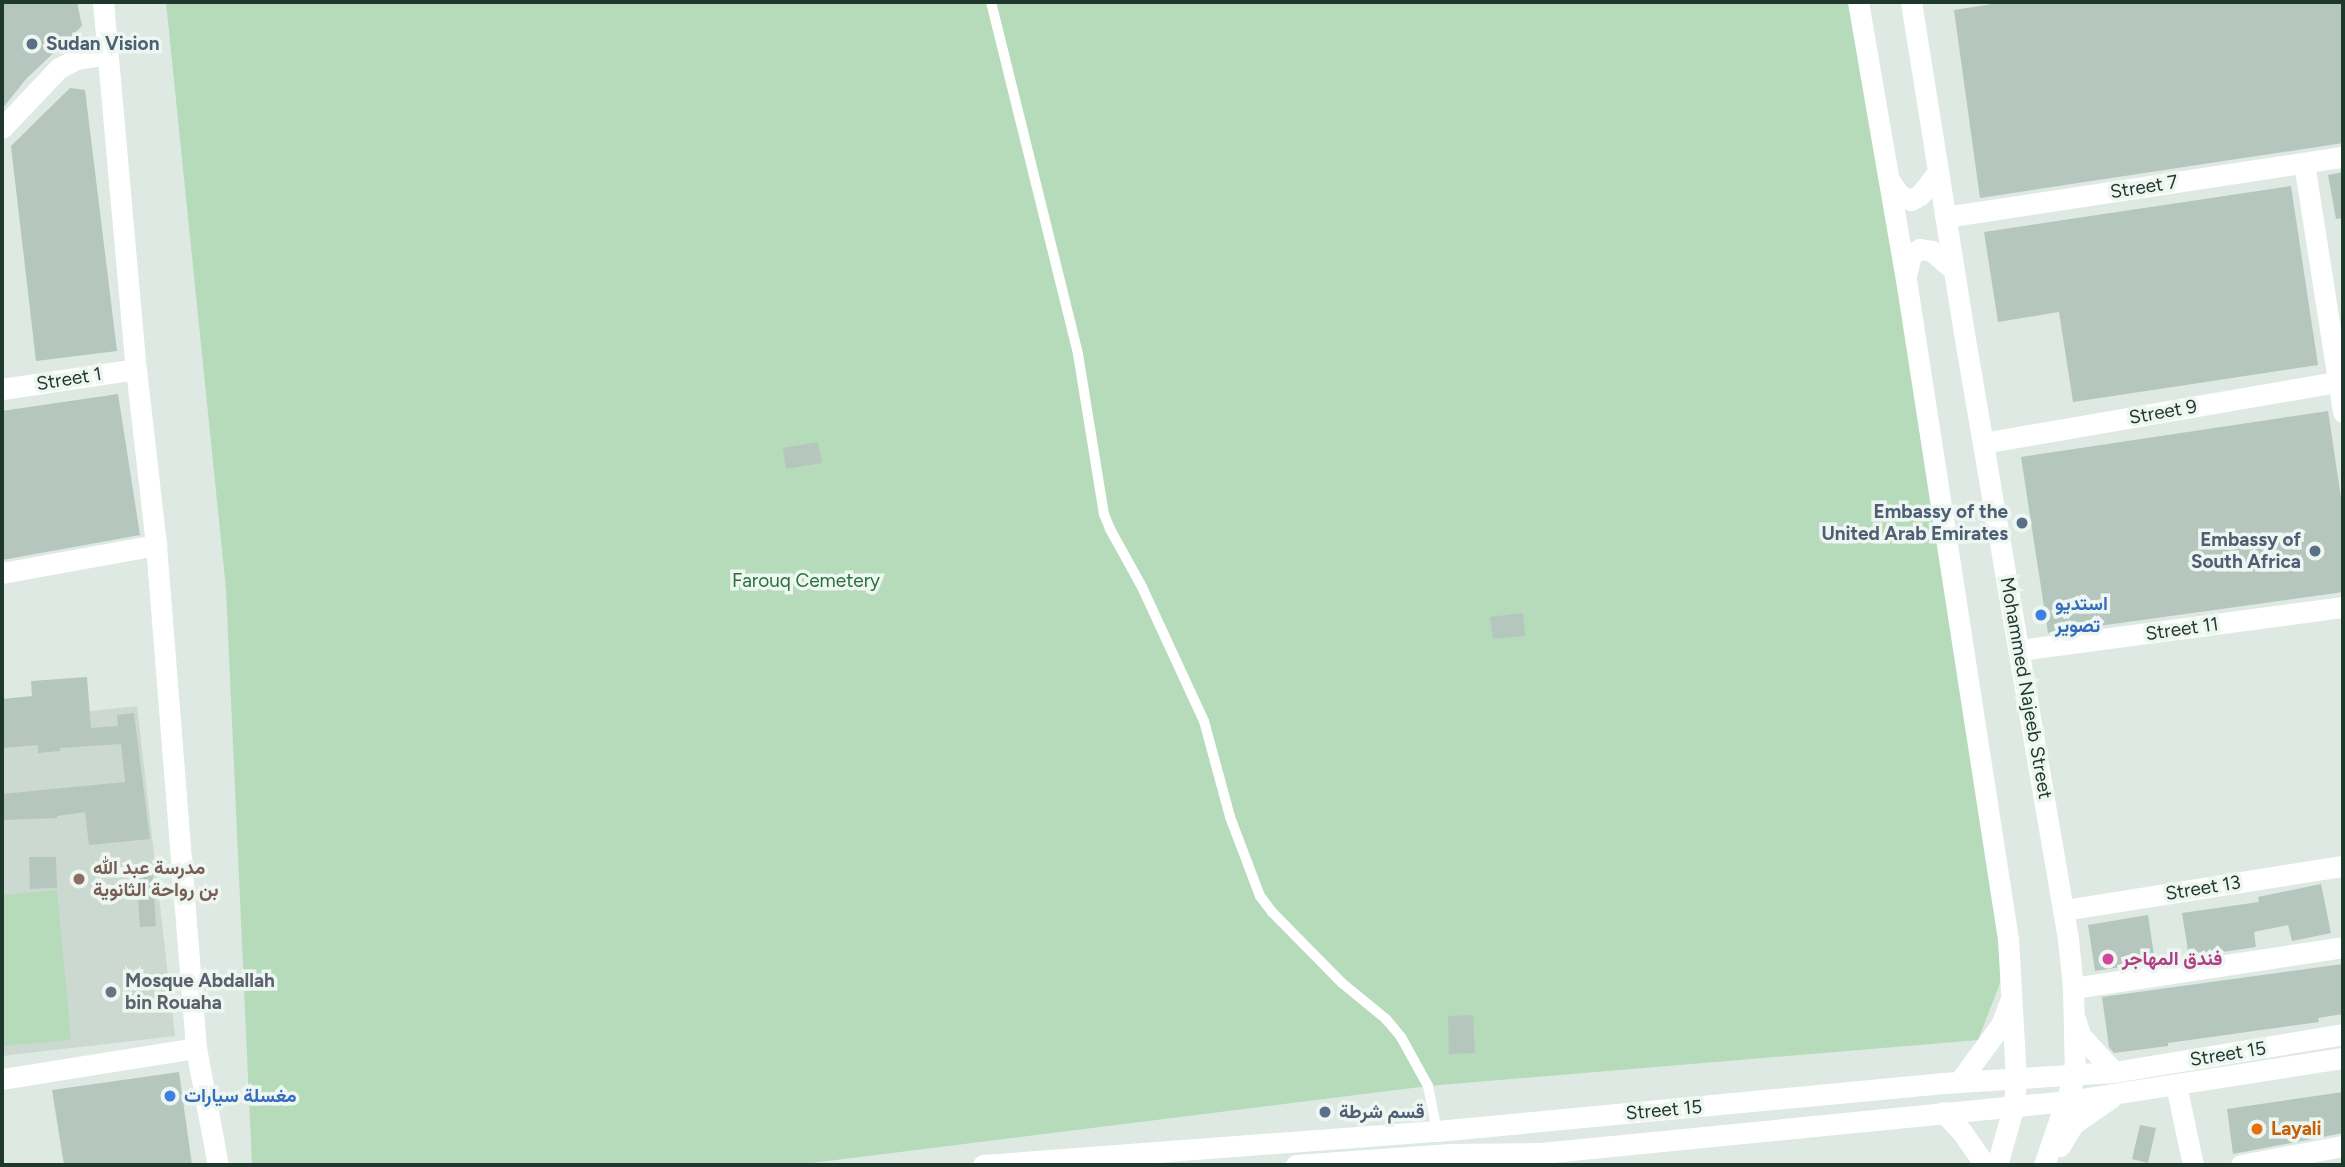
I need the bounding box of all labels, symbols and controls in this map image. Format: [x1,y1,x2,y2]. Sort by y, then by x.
place label: Sudan Vision [46,33,159,55]
marker: Sudan Vision [24,36,40,52]
street label: Street 7 [2109,170,2179,204]
street label: Street 1 [35,363,103,395]
street label: Street 9 [2127,395,2199,429]
place label: Embassy of the United Arab Emirates [1821,501,2008,545]
marker: Embassy of the United Arab Emirates [2014,515,2030,531]
place label: Embassy of South Africa [2191,529,2301,573]
marker: Embassy of South Africa [2307,543,2323,559]
park label: Farouq Cemetery [732,570,880,592]
street label: Mohammed Najeeb Street [1995,575,2057,801]
place label: استديو تصوير [2055,593,2108,637]
marker: استديو تصوير [2033,607,2049,623]
street label: Street 11 [2144,613,2220,645]
place label: مدرسة عبد الله بن رواحة الثانوية [93,857,219,901]
marker: مدرسة عبد الله بن رواحة الثانوية [71,871,87,887]
street label: Street 13 [2164,871,2242,905]
place label: فندق المهاجر [2122,948,2222,970]
marker: فندق المهاجر [2100,951,2116,967]
place label: Mosque Abdallah bin Rouaha [125,970,275,1014]
marker: Mosque Abdallah bin Rouaha [103,984,119,1000]
street label: Street 15 [2188,1037,2268,1071]
place label: مغسلة سيارات [184,1085,297,1107]
marker: مغسلة سيارات [162,1088,178,1104]
street label: Street 15 [1625,1095,1703,1125]
place label: قسم شرطة [1339,1101,1425,1123]
marker: قسم شرطة [1317,1104,1333,1120]
place label: Layali [2271,1118,2321,1140]
marker: Layali [2249,1121,2265,1137]

